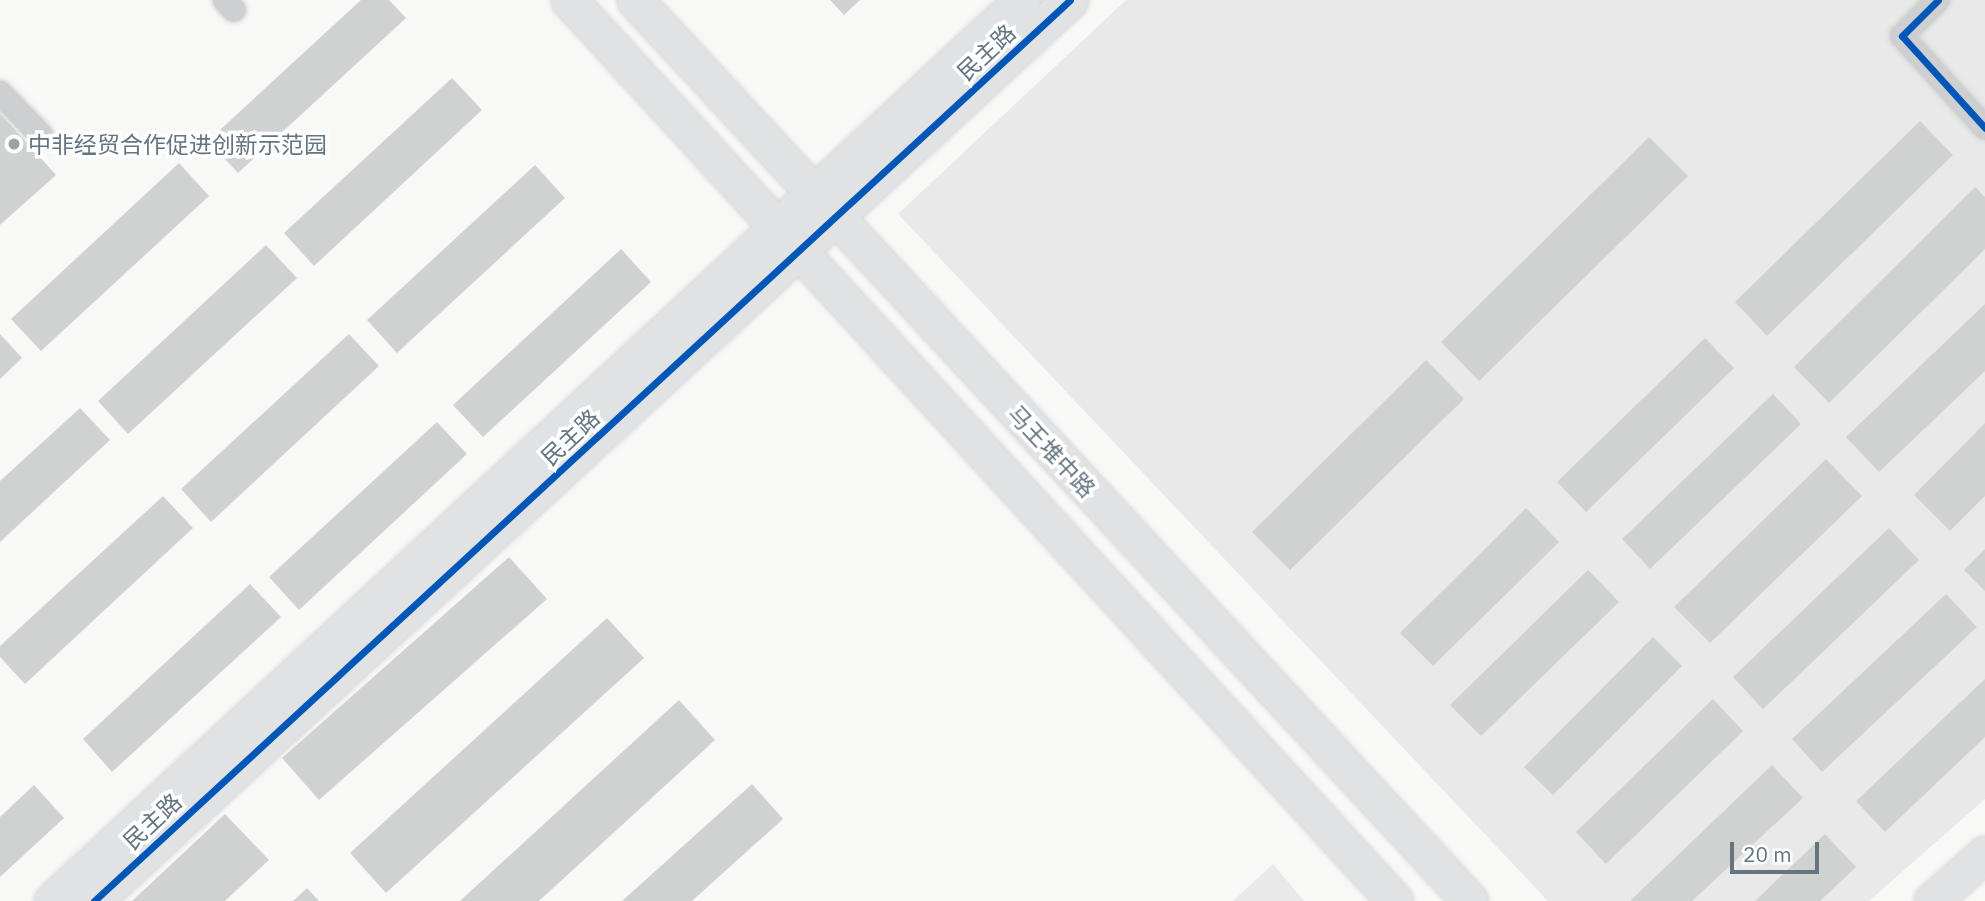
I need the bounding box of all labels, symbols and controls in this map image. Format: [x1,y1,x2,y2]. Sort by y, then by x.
street label: 民主路 [951,18,1021,86]
place label: 中非经贸合作促进创新示范园 [28,130,327,158]
marker: 中非经贸合作促进创新示范园 [6,136,22,152]
street label: 马王堆中路 [1003,400,1101,502]
street label: 民主路 [535,403,605,471]
street label: 民主路 [117,787,187,855]
scale bar [1733,828,1822,872]
text: 20 m [1743,840,1792,868]

